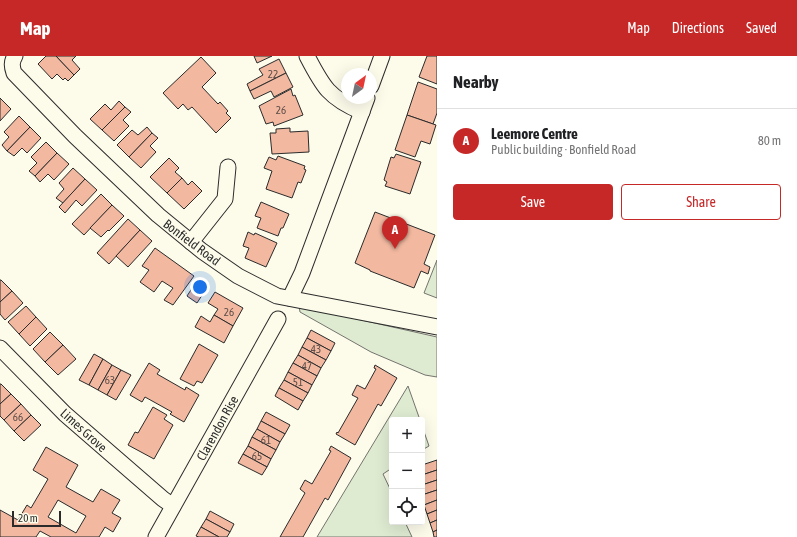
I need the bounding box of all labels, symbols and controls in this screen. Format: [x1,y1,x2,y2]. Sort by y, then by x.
text: Map [20,17,51,39]
text: Map [627,20,650,36]
text: Directions [672,20,724,36]
text: Saved [746,20,777,36]
house number: 22 [268,68,278,80]
north arrow [341,68,377,104]
text: Nearby [453,72,499,92]
house number: 26 [276,104,286,116]
text: Leemore Centre [491,125,578,142]
text: A [463,133,469,148]
text: 80 m [758,133,781,148]
text: Public building · Bonfield Road [491,142,636,157]
button: Save [453,184,613,220]
button: Share [621,184,781,220]
street label: Bonfield Road [160,216,223,269]
pin: A [382,216,408,249]
your location [190,277,210,297]
house number: 26 [224,306,234,318]
house number: 43 [311,343,321,355]
house number: 47 [302,360,312,372]
house number: 63 [105,374,115,386]
house number: 51 [293,376,303,388]
street label: Clarendon Rise [193,393,241,463]
street label: Limes Grove [57,406,110,455]
house number: 66 [13,411,23,423]
map controls [389,417,425,525]
button: + [389,417,425,453]
house number: 61 [261,434,271,446]
house number: 65 [252,450,262,462]
button: − [389,453,425,489]
button: locate [389,489,425,525]
scale bar [12,509,61,528]
text: 20 m [18,512,38,524]

